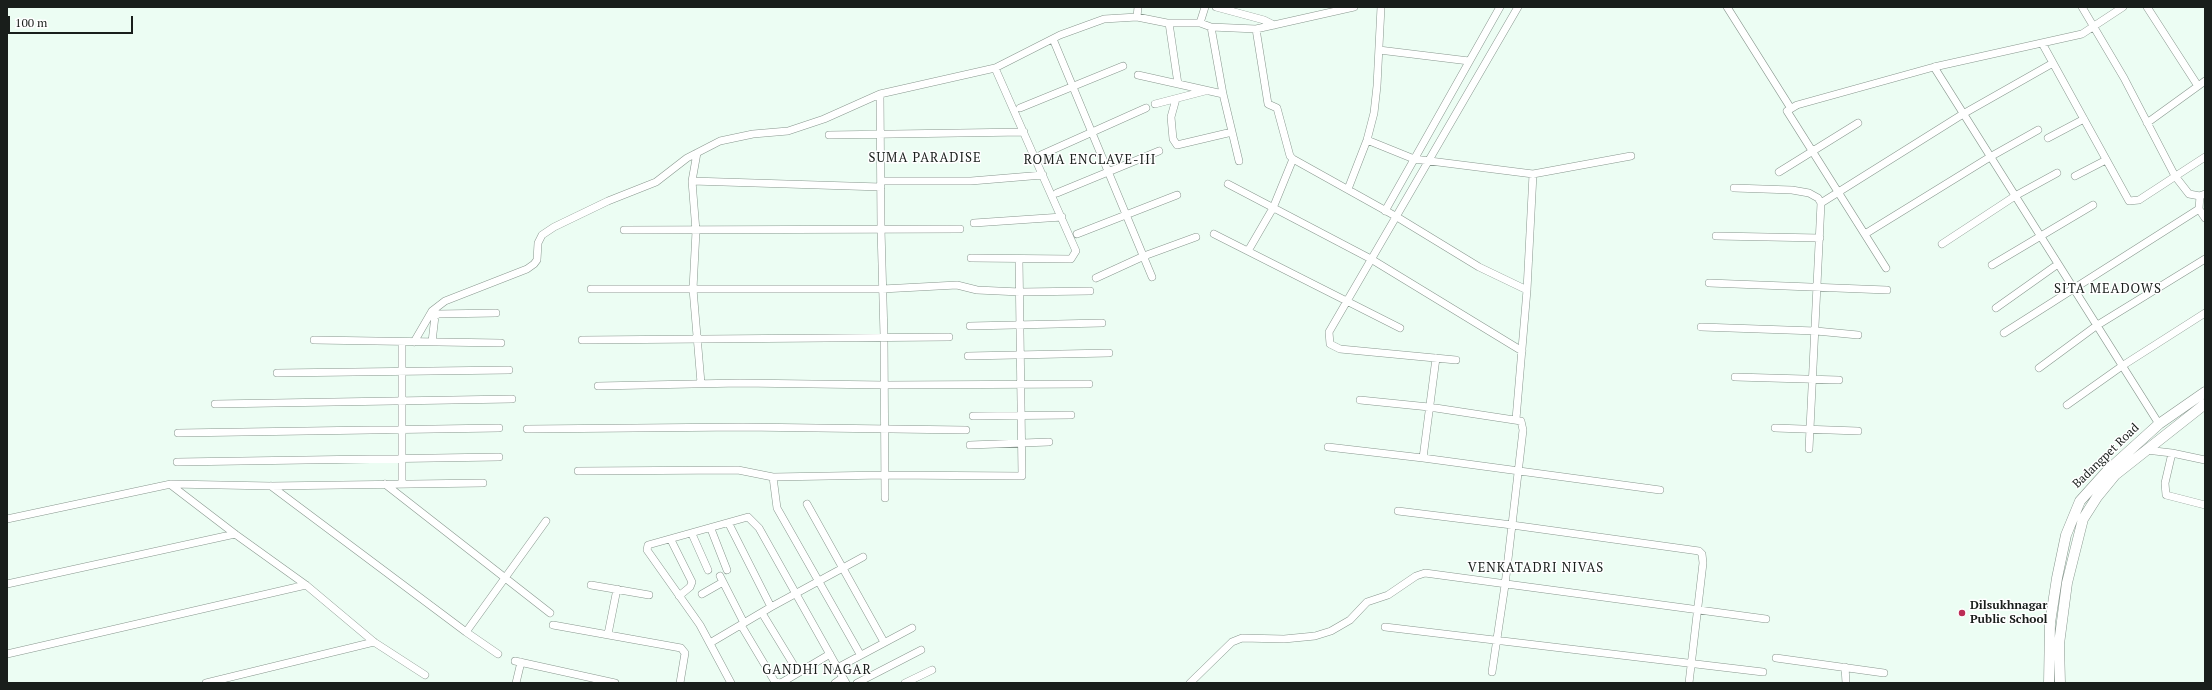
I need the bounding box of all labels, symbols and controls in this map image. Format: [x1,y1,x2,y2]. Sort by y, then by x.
scale bar [10,8,135,34]
text: 100 m [15,15,47,30]
district label: SUMA PARADISE [868,150,982,166]
district label: ROMA ENCLAVE-III [1024,152,1156,168]
district label: SITA MEADOWS [2054,281,2162,297]
street label: Badangpet Road [2070,421,2142,491]
district label: VENKATADRI NIVAS [1468,560,1604,576]
place label: Dilsukhnagar Public School [1970,599,2048,627]
marker: Dilsukhnagar Public School [1957,608,1967,618]
district label: GANDHI NAGAR [762,662,872,678]

